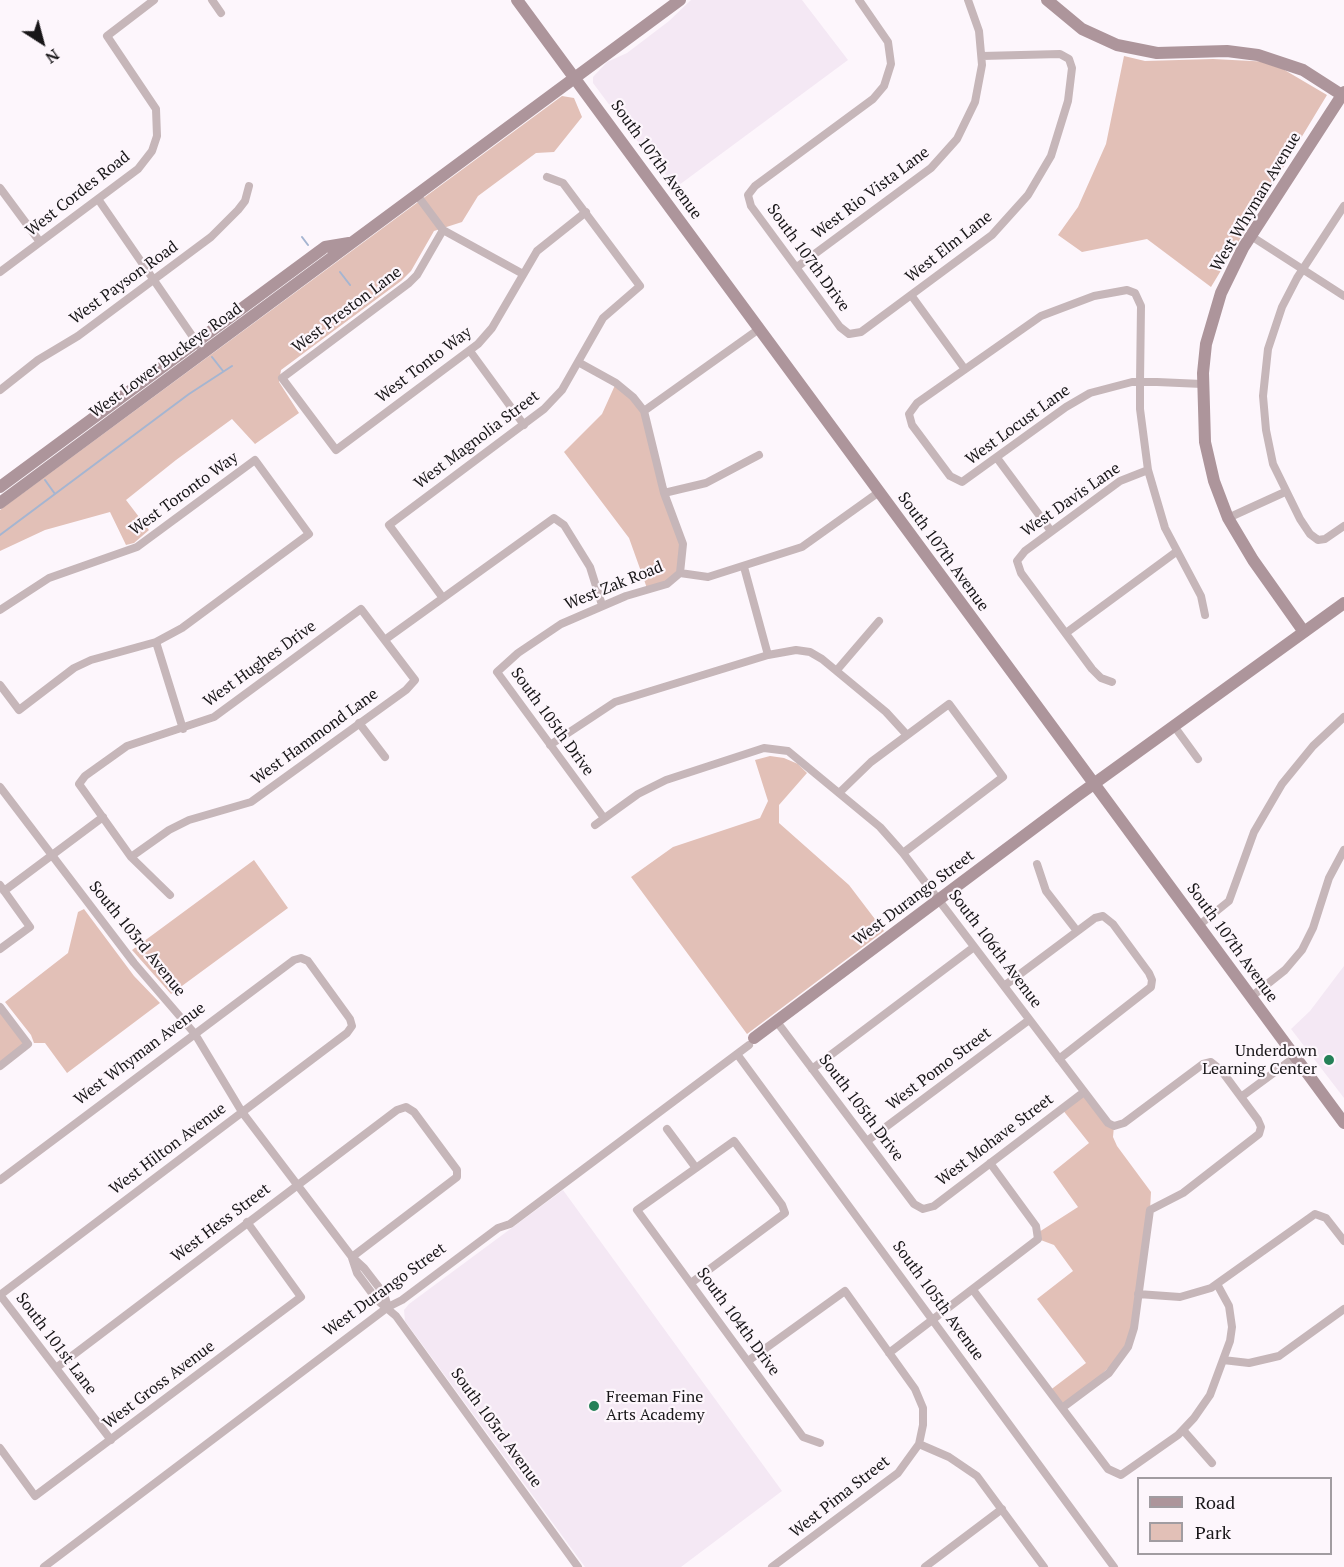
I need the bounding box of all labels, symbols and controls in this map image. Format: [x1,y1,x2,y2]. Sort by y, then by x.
north arrow [12,12,72,72]
text: N [41,44,64,69]
street label: South 107th Avenue [606,97,706,223]
street label: West Whyman Avenue [1207,129,1305,275]
street label: West Rio Vista Lane [809,143,933,243]
street label: West Cordes Road [22,147,134,241]
street label: South 107th Drive [763,201,853,315]
street label: West Elm Lane [902,207,996,287]
street label: West Payson Road [66,237,182,329]
street label: West Preston Lane [289,263,405,357]
street label: West Lower Buckeye Road [86,299,246,423]
street label: West Tonto Way [372,323,476,407]
street label: West Locust Lane [962,381,1074,469]
street label: West Magnolia Street [411,387,543,493]
street label: West Toronto Way [126,448,242,540]
street label: West Davis Lane [1018,459,1124,541]
street label: South 107th Avenue [893,489,993,615]
street label: West Zak Road [562,558,666,614]
street label: West Hughes Drive [200,617,320,711]
street label: South 105th Drive [506,664,598,780]
street label: West Hammond Lane [248,685,382,789]
street label: West Durango Street [850,846,978,950]
street label: South 103rd Avenue [85,878,189,1000]
street label: South 107th Avenue [1182,880,1282,1006]
street label: South 106th Avenue [944,886,1046,1012]
street label: West Whyman Avenue [71,999,209,1109]
street label: West Pomo Street [883,1023,995,1115]
place label: Underdown Learning Center [1202,1041,1317,1079]
street label: South 105th Drive [815,1051,907,1165]
marker: Underdown Learning Center [1322,1053,1336,1067]
street label: West Mohave Street [933,1090,1057,1190]
street label: West Hilton Avenue [106,1099,230,1199]
street label: West Hess Street [168,1180,274,1266]
street label: South 105th Avenue [888,1238,988,1364]
street label: West Durango Street [320,1239,450,1341]
street label: South 104th Drive [692,1264,784,1380]
street label: South 101st Lane [11,1289,101,1399]
street label: West Gross Avenue [99,1337,219,1433]
street label: South 103rd Avenue [446,1365,546,1491]
place label: Freeman Fine Arts Academy [606,1387,705,1425]
marker: Freeman Fine Arts Academy [587,1399,601,1413]
street label: West Pima Street [786,1452,894,1542]
legend [1137,1477,1332,1555]
text: Road [1195,1490,1235,1514]
text: Park [1195,1520,1231,1544]

